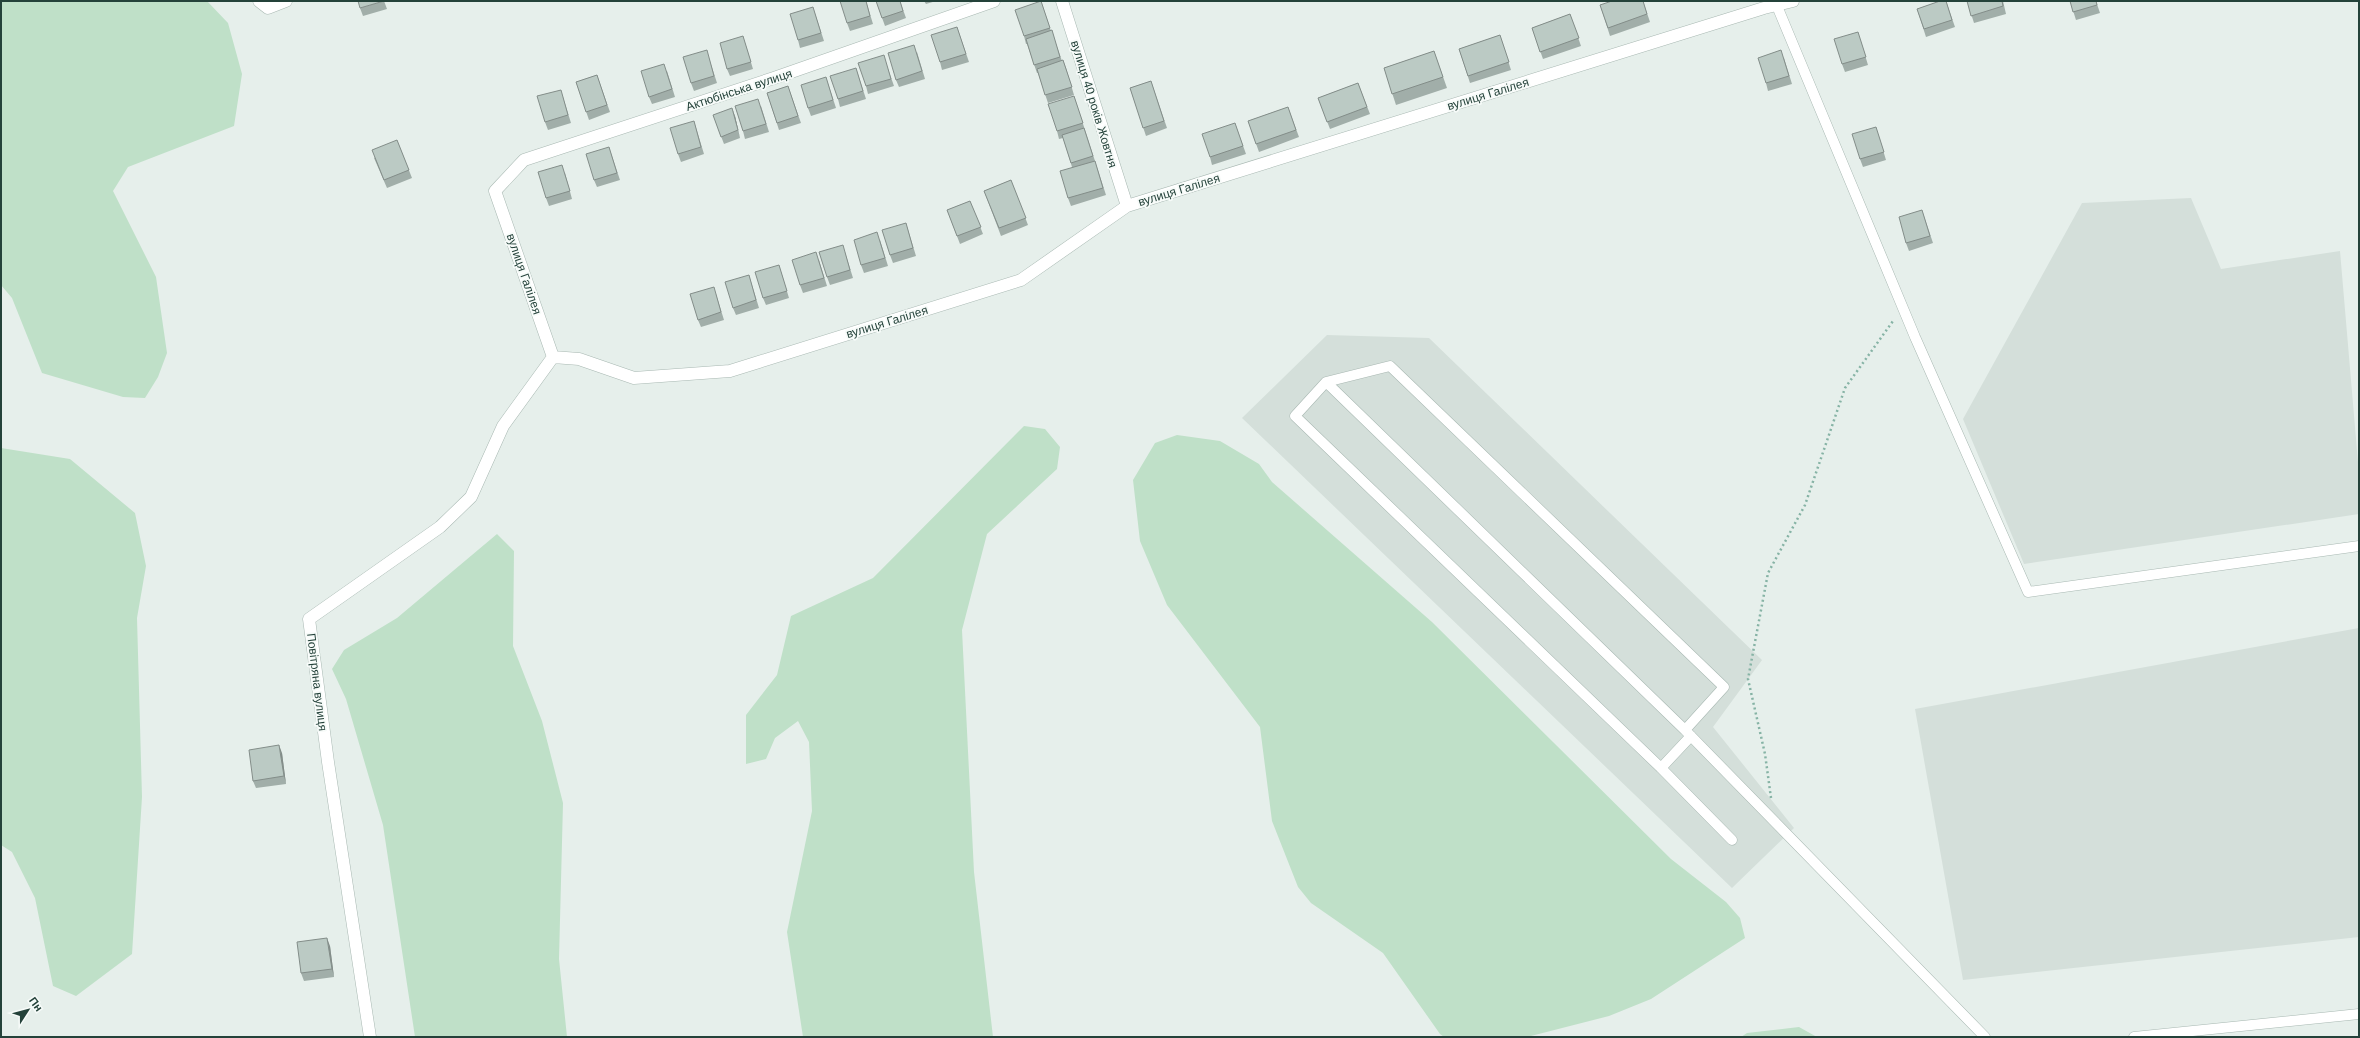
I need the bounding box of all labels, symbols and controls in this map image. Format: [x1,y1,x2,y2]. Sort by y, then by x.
street label: вулиця 40 років Жовтня [1068,39,1120,169]
street label: Актюбінська вулиця [684,66,794,114]
street label: вулиця Галілея [1445,75,1531,113]
street label: вулиця Галілея [1136,171,1222,209]
street label: вулиця Галілея [504,232,544,316]
street label: вулиця Галілея [844,303,930,341]
street label: Повітряна вулиця [304,632,330,732]
north arrow [8,990,48,1030]
text: Пн [27,995,45,1014]

